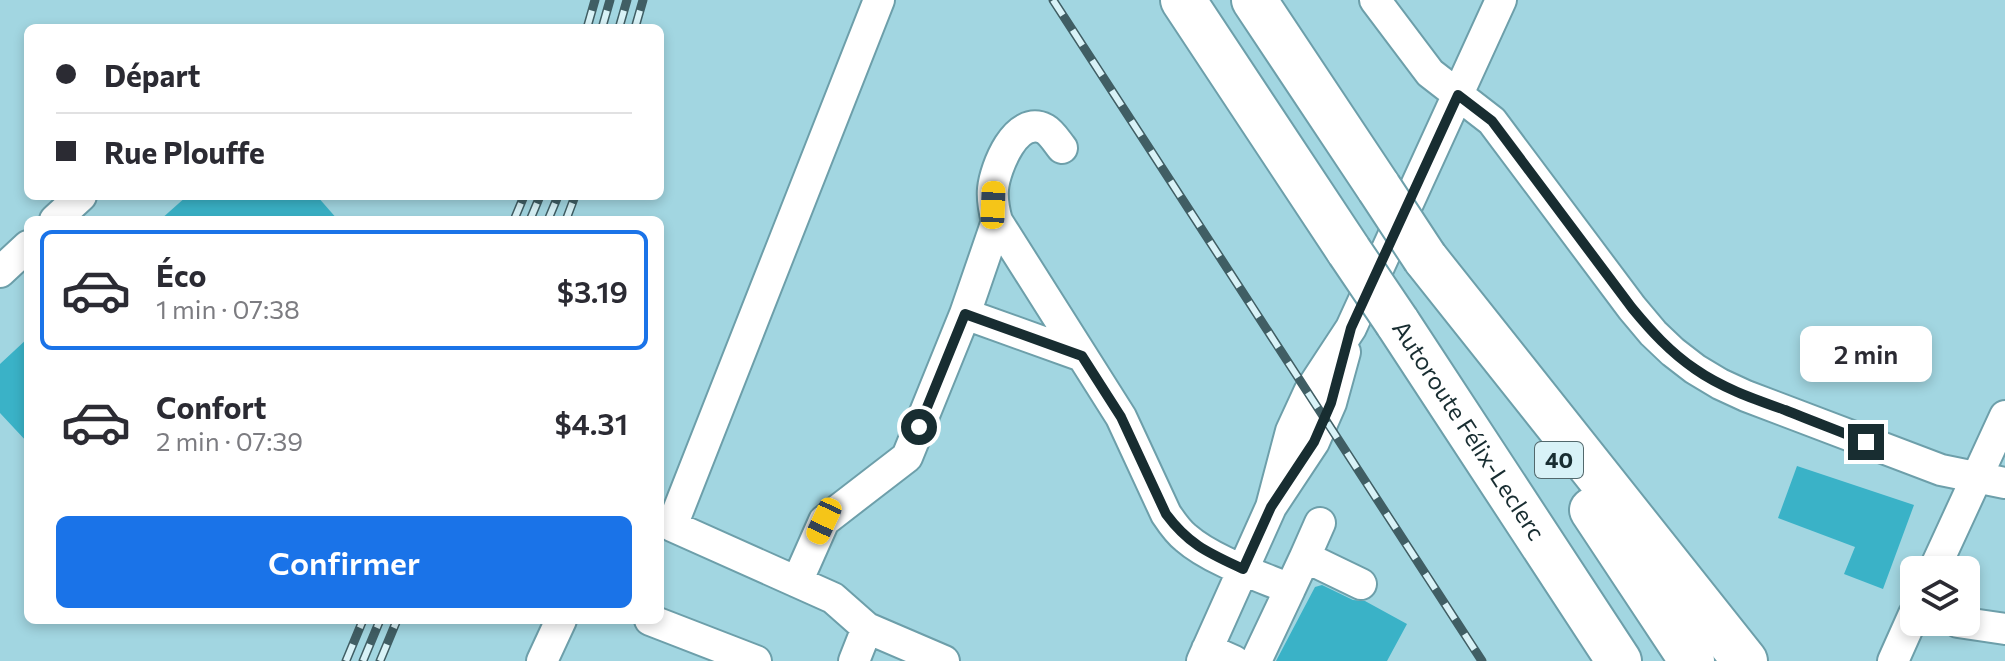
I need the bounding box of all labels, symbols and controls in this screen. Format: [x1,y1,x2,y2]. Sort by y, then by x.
text: Départ [104,56,200,93]
text: Rue Plouffe [104,133,265,170]
car [980,181,1006,229]
icon: car [60,254,132,326]
text: Éco [156,256,206,293]
text: $3.19 [557,272,628,309]
text: 1 min · 07:38 [156,293,300,324]
street label: Autoroute Félix-Leclerc [1387,315,1552,545]
callout: 2 min [1800,326,1932,382]
text: 2 min [1834,338,1898,369]
icon: car [60,386,132,458]
text: Confort [156,388,267,425]
text: $4.31 [554,404,628,441]
route start [901,409,937,445]
route end [1848,424,1884,460]
text: 2 min · 07:39 [156,425,303,456]
road number: 40 [1535,442,1583,478]
car [803,494,845,548]
button: Confirmer [56,516,632,608]
map controls [1900,556,1980,636]
button: layers [1900,556,1980,636]

